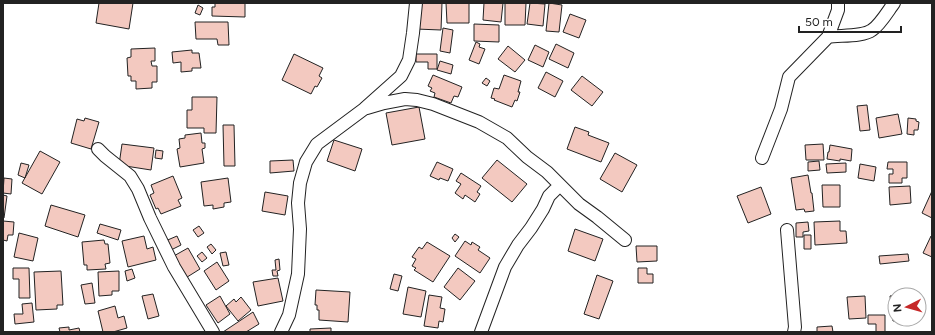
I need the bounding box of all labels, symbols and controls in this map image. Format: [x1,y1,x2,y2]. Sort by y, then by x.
scale bar [799,8,901,34]
text: 50 m [805,15,833,29]
north arrow [887,287,927,327]
text: N [891,303,904,313]

